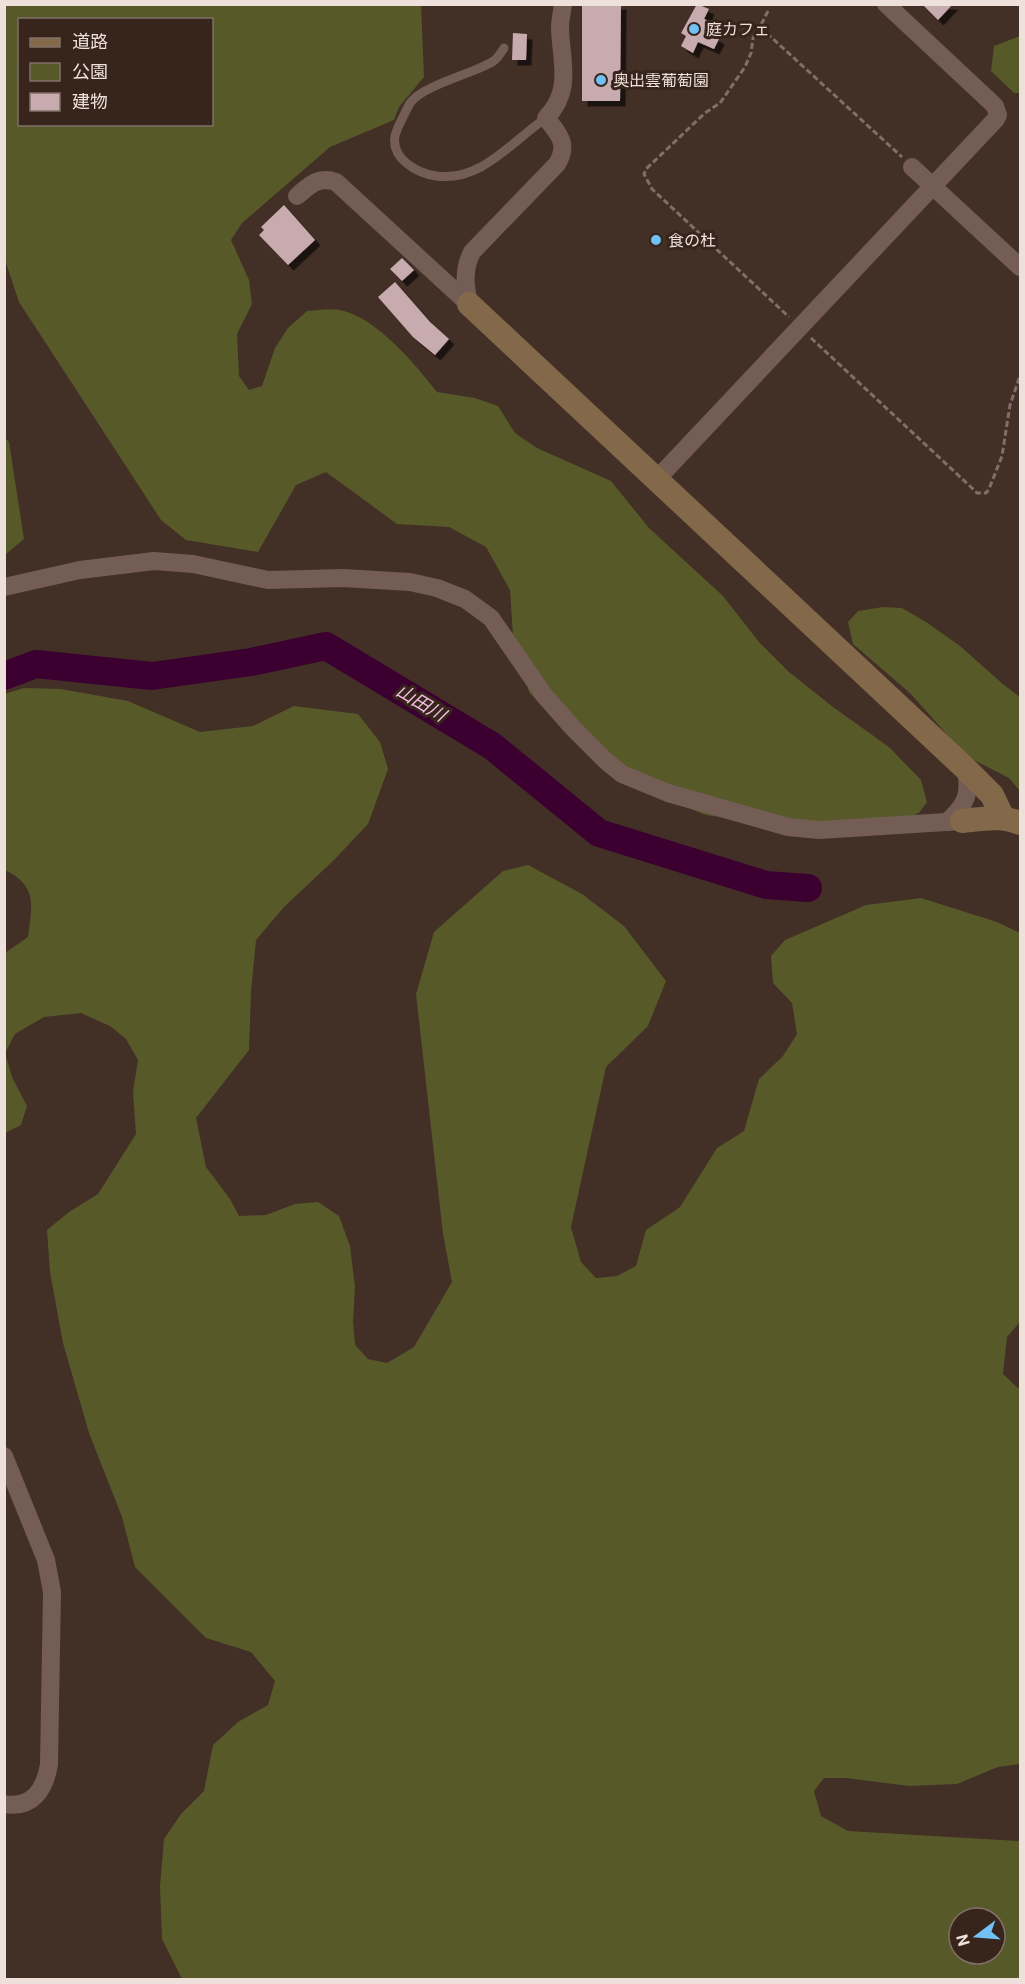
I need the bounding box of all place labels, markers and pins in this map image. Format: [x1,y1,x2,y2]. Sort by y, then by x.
place label: 庭カフェ [706,20,770,39]
marker: 庭カフェ [687,22,701,36]
place label: 奥出雲葡萄園 [613,71,709,90]
marker: 奥出雲葡萄園 [594,73,608,87]
place label: 食の杜 [668,231,716,250]
marker: 食の杜 [649,233,663,247]

